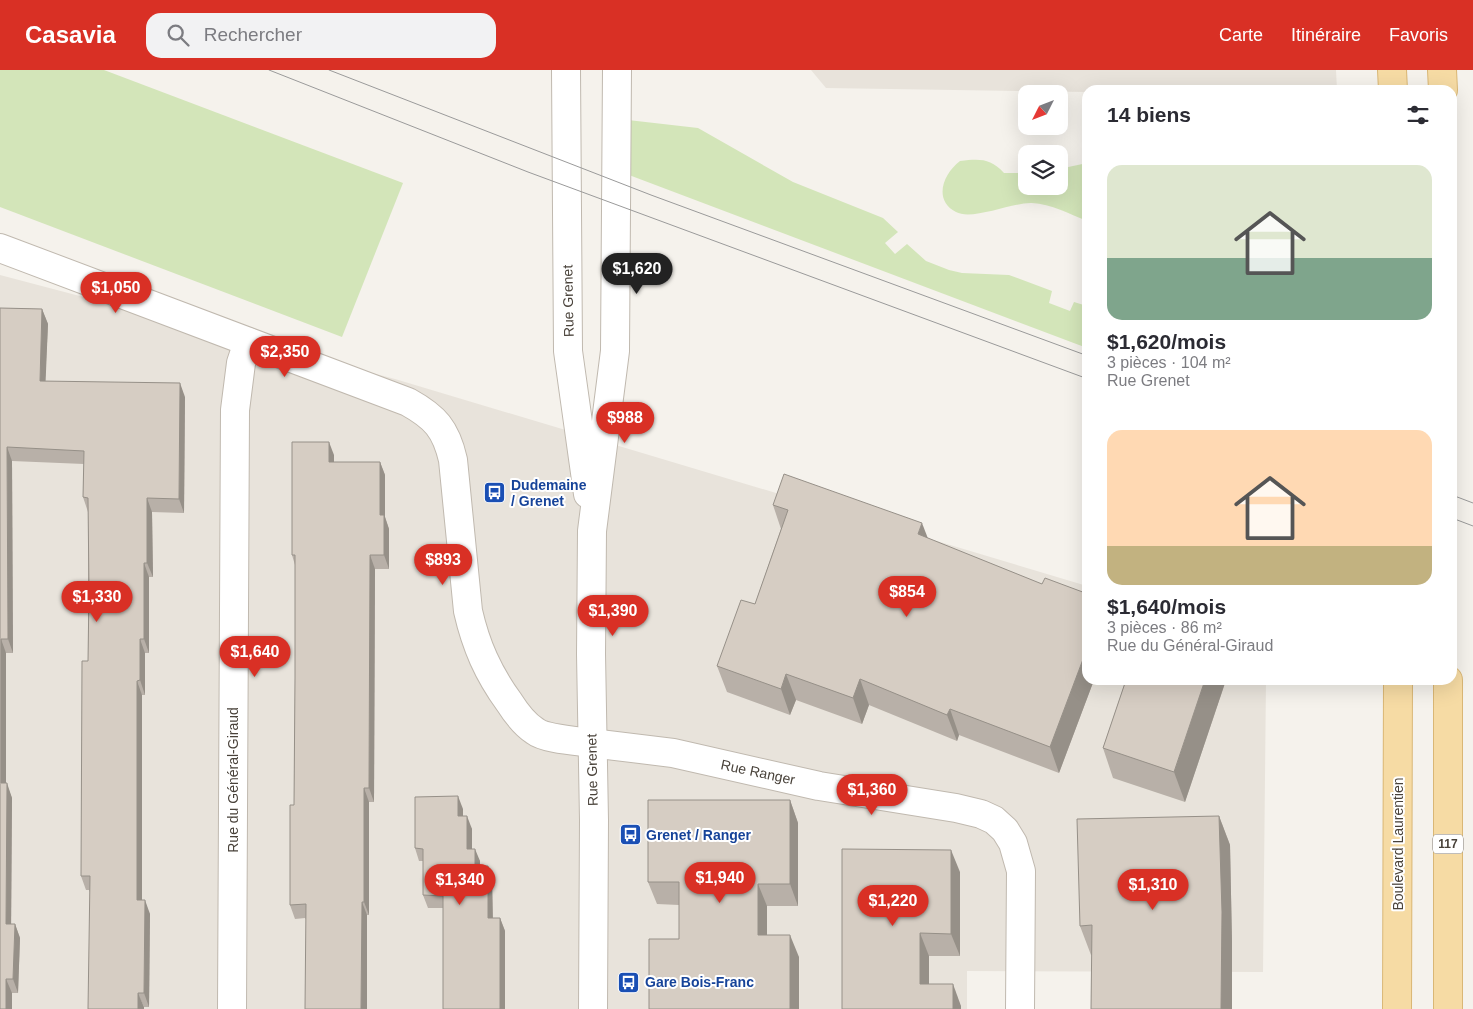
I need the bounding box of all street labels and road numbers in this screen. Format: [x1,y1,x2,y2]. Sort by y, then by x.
street label: Rue Grenet [559,265,577,337]
street label: Rue du Général-Giraud [225,707,241,853]
street label: Rue Grenet [583,734,601,806]
street label: Rue Ranger [719,756,797,788]
street label: Boulevard Laurentien [1390,777,1406,911]
road number: 117 [1433,834,1463,854]

